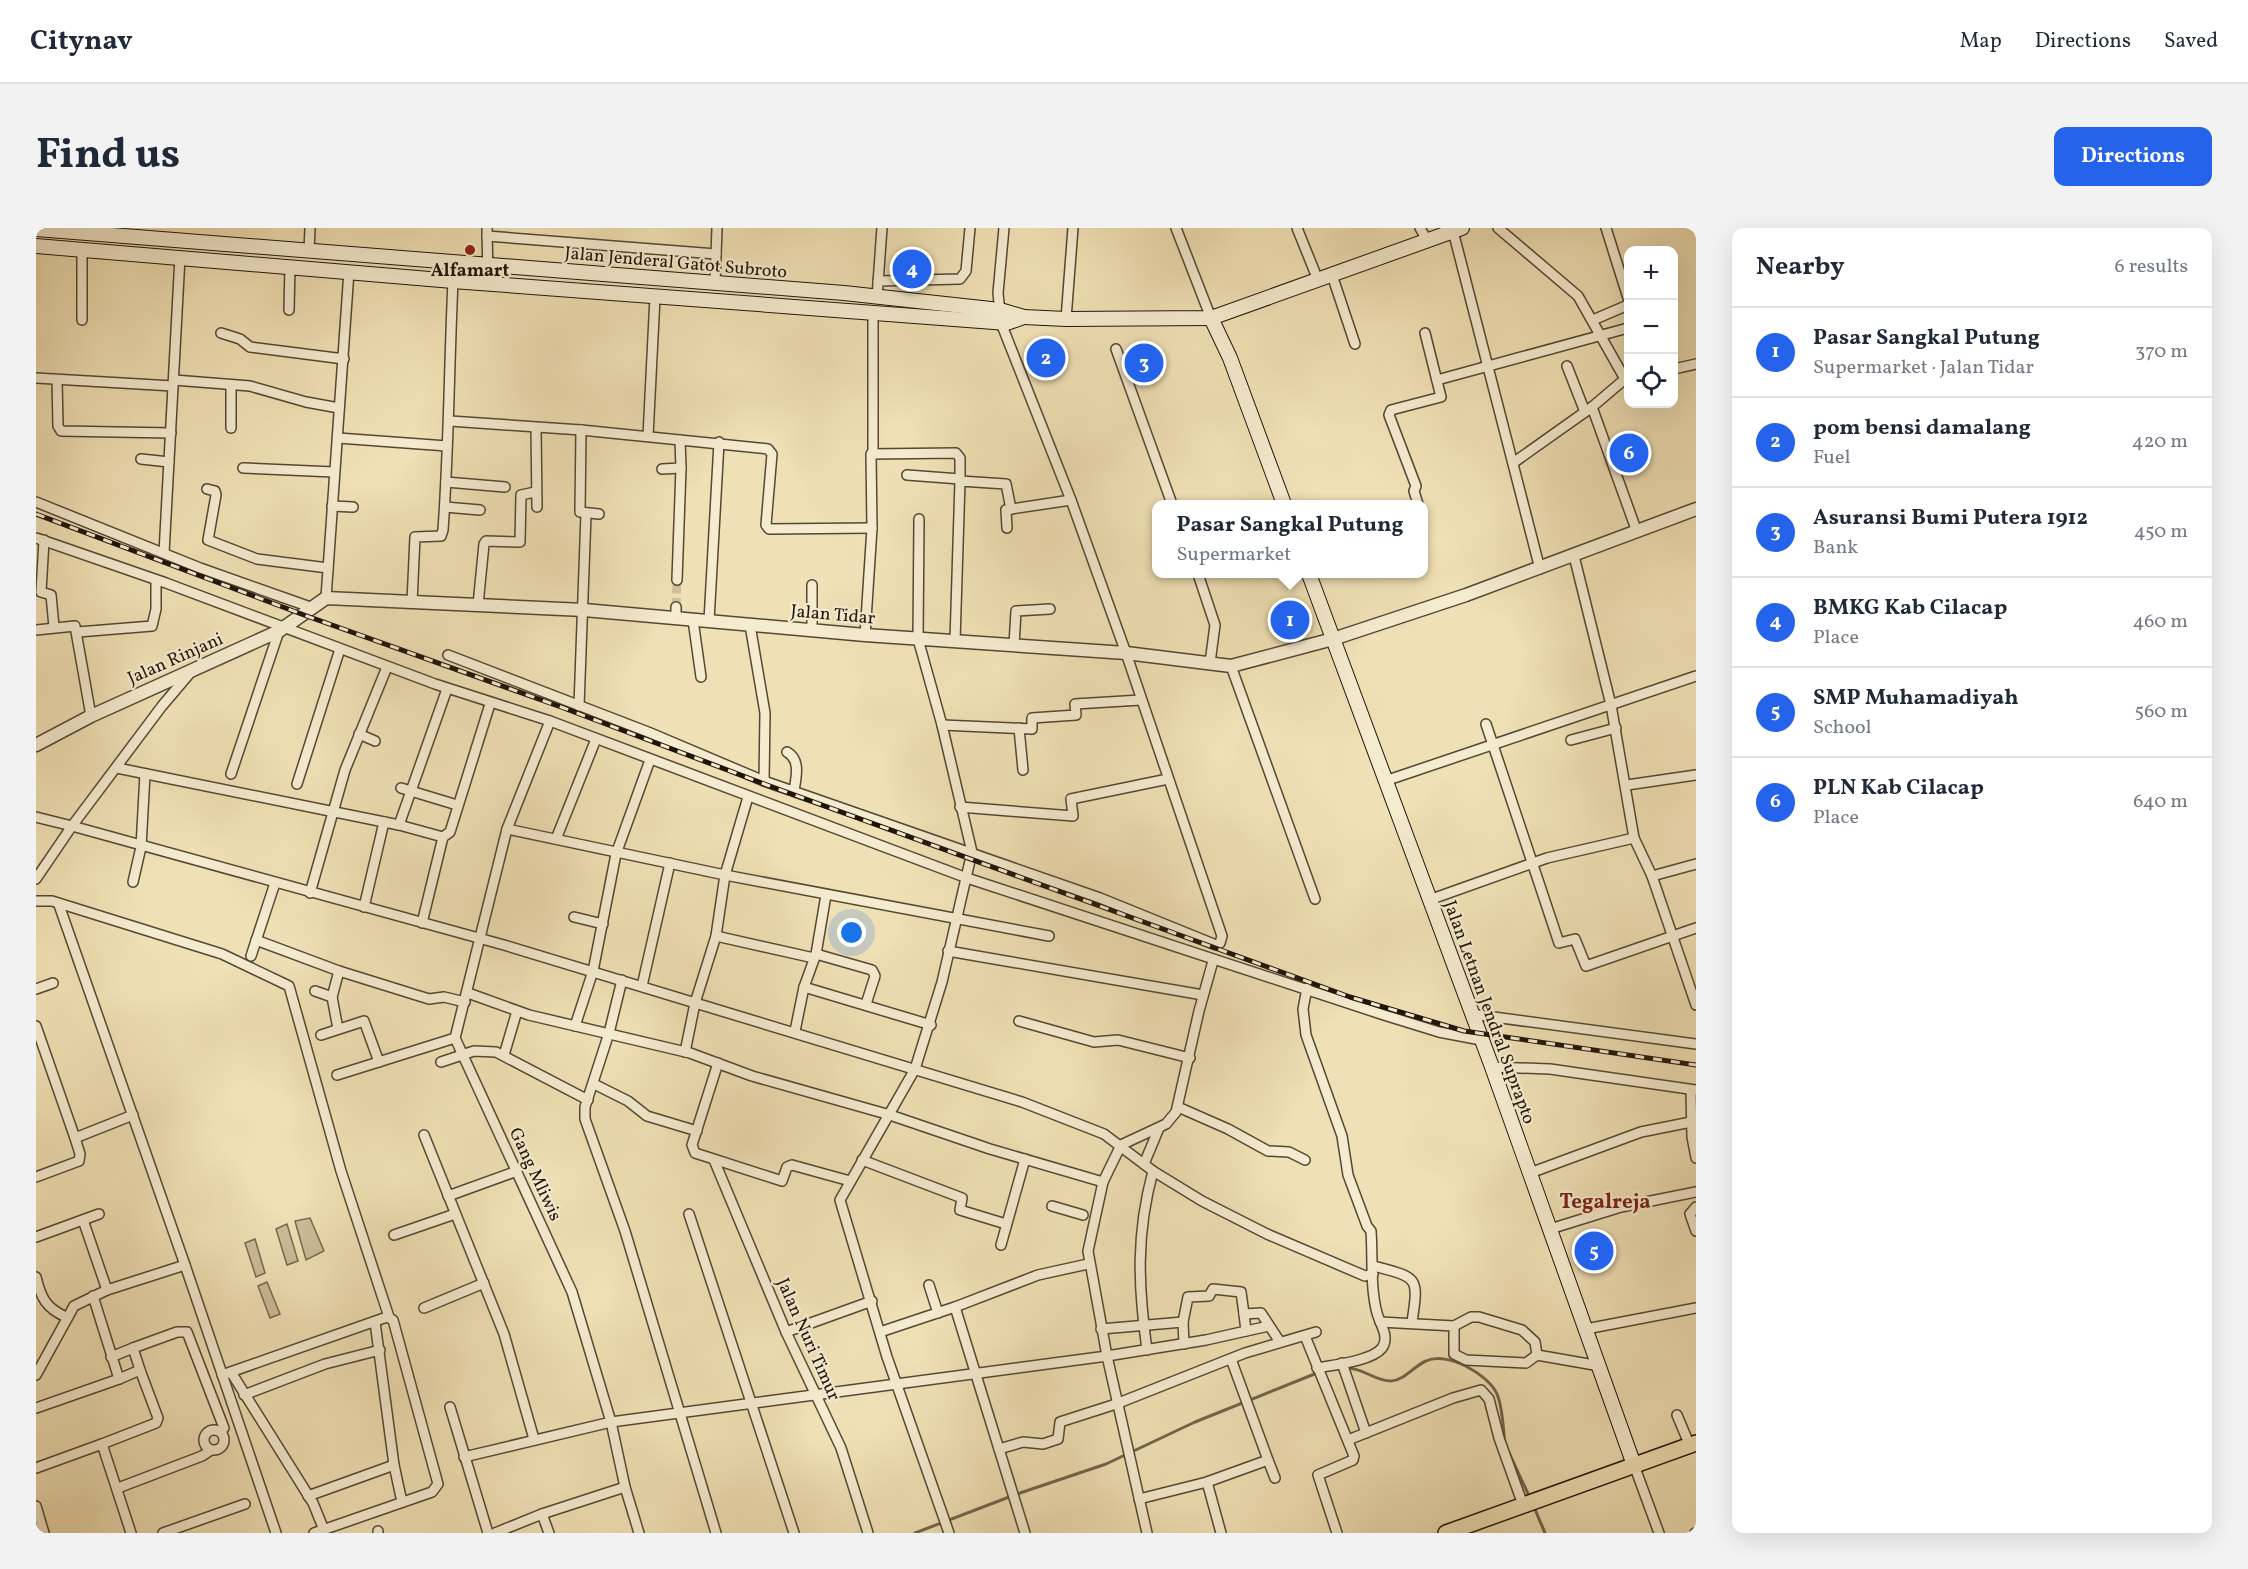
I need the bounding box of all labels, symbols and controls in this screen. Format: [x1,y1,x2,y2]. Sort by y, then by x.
text: Citynav [30,22,133,61]
text: Map [1960,27,2002,56]
text: Directions [2035,27,2131,56]
text: Saved [2164,27,2218,56]
text: Find us [36,127,180,186]
button: Directions [2054,127,2212,186]
street label: Jalan Jenderal Gatot Subroto [564,241,788,286]
marker: Alfamart [463,243,477,257]
pin: 4 [892,246,932,291]
map controls [1624,246,1678,408]
button: + [1624,246,1678,300]
text: Nearby [1756,249,1845,285]
text: 6 results [2115,253,2188,281]
place label: Alfamart [431,259,509,284]
button: − [1624,300,1678,354]
text: Pasar Sangkal Putung [1813,323,2040,354]
pin: 2 [1026,336,1066,380]
text: 1 [1771,338,1780,366]
text: 370 m [2135,338,2188,366]
pin: 3 [1124,340,1164,386]
button: locate [1624,354,1678,408]
text: Supermarket · Jalan Tidar [1813,354,2034,382]
text: pom bensi damalang [1813,413,2031,444]
text: 2 [1770,428,1781,456]
text: 420 m [2132,428,2188,456]
pin: 6 [1610,430,1648,476]
text: Fuel [1813,444,1850,472]
popup [1152,500,1428,578]
text: Asuransi Bumi Putera 1912 [1813,503,2088,534]
text: Pasar Sangkal Putung [1177,510,1403,541]
text: 3 [1770,518,1781,546]
text: 450 m [2134,518,2188,546]
text: Bank [1813,534,1858,562]
text: Supermarket [1177,541,1291,569]
text: BMKG Kab Cilacap [1813,593,2007,624]
pin: 1 [1270,598,1310,642]
street label: Jalan Tidar [790,599,877,632]
text: 4 [1769,608,1782,636]
text: 460 m [2132,608,2188,636]
text: Place [1813,624,1859,652]
street label: Jalan Rinjani [124,627,227,692]
text: SMP Muhamadiyah [1813,683,2019,714]
text: 5 [1771,698,1780,726]
text: 560 m [2135,698,2188,726]
text: School [1813,714,1871,742]
text: PLN Kab Cilacap [1813,773,1984,804]
text: 6 [1770,788,1781,816]
text: 640 m [2133,788,2188,816]
text: Place [1813,804,1859,832]
street label: Jalan Letnan Jendral Suprapto [1436,897,1541,1128]
your location [837,918,866,947]
street label: Gang Mliwis [502,1124,567,1225]
district label: Tegalreja [1559,1188,1651,1217]
pin: 5 [1574,1228,1614,1274]
street label: Jalan Nuri Timur [769,1274,846,1405]

